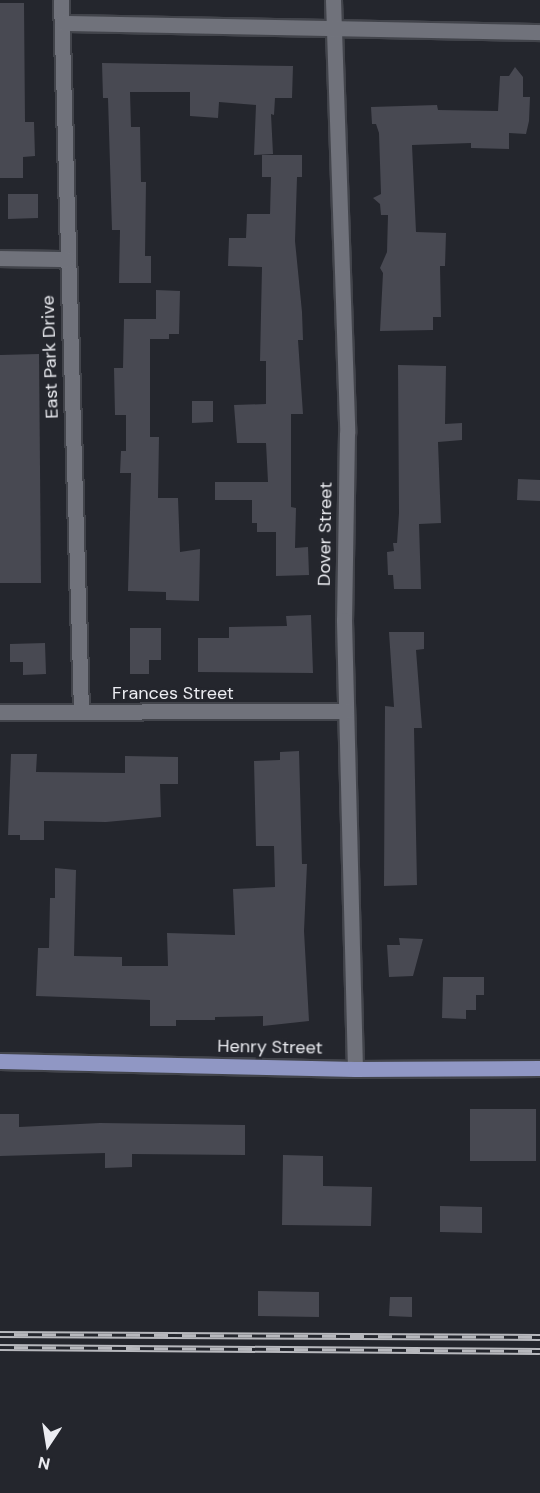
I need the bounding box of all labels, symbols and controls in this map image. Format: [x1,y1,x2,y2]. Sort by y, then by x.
street label: East Park Drive [37,295,63,419]
street label: Dover Street [313,482,337,586]
street label: Frances Street [112,682,234,704]
street label: Henry Street [217,1035,323,1059]
north arrow [18,1415,78,1475]
text: N [36,1452,52,1475]

